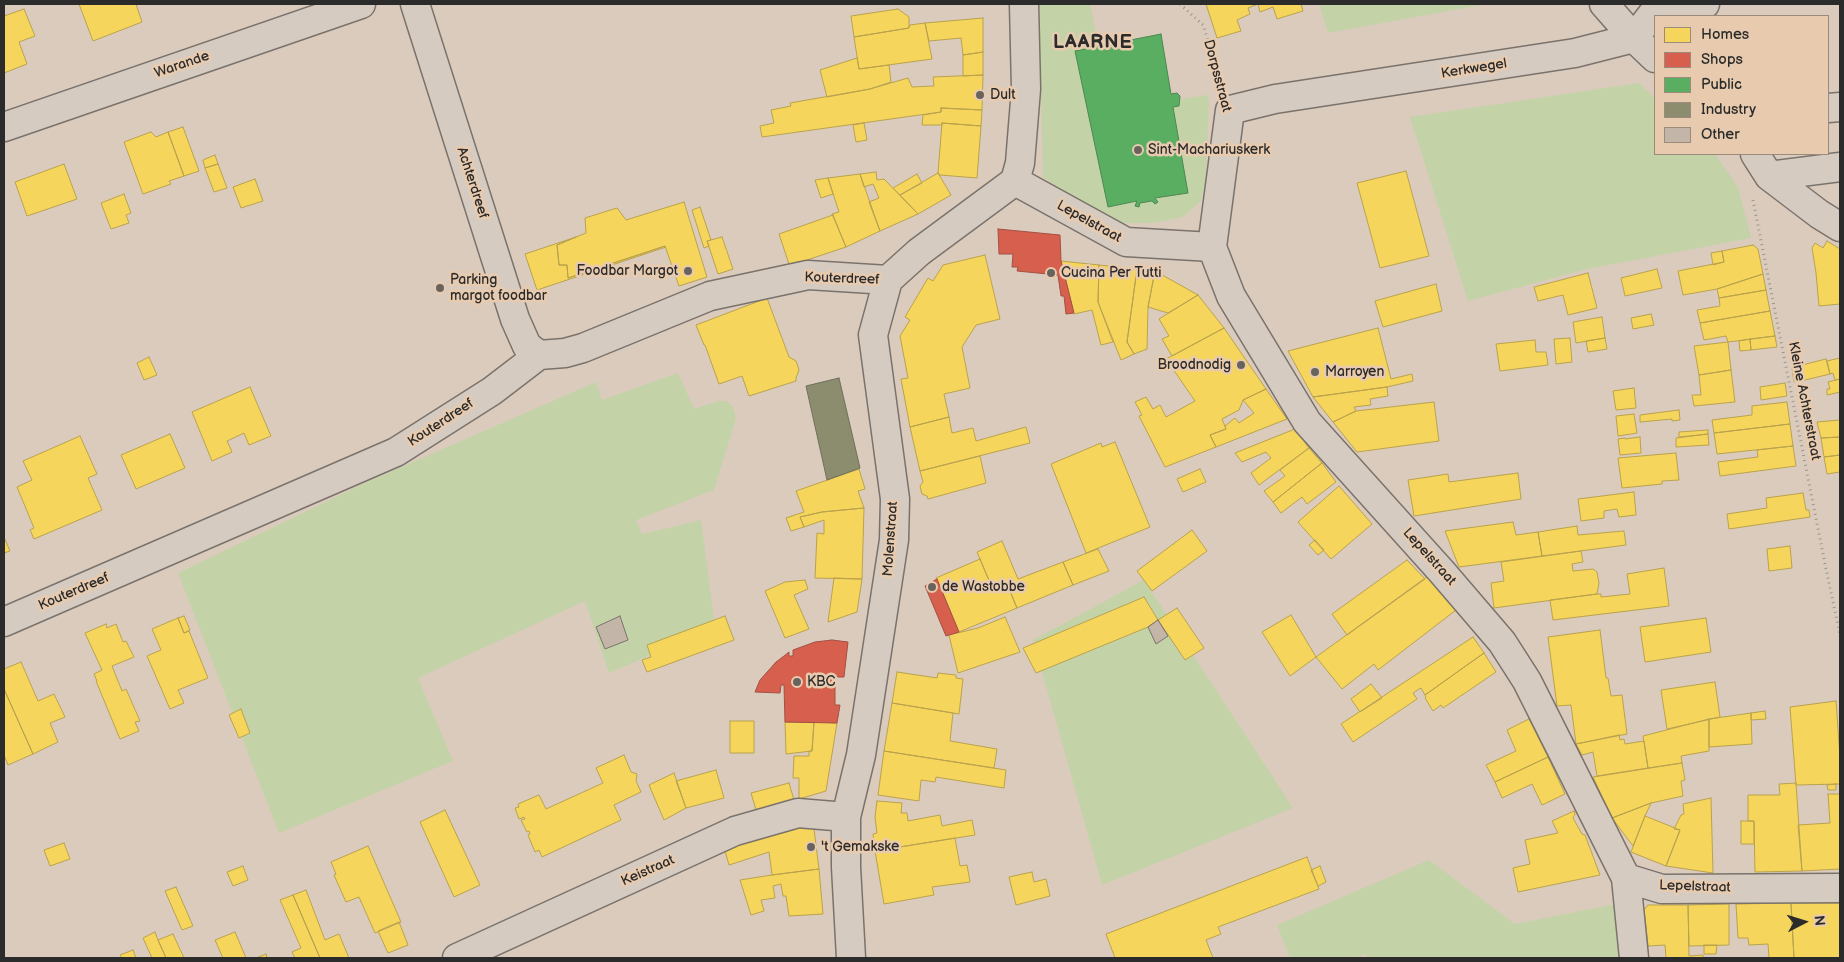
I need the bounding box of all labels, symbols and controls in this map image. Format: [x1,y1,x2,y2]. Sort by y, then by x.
legend [1654,15,1829,155]
text: Homes [1701,25,1749,44]
district label: LAARNE [1052,32,1134,54]
street label: Dorpsstraat [1199,38,1235,114]
street label: Warande [152,48,212,82]
text: Shops [1701,50,1743,69]
street label: Kerkwegel [1440,56,1508,82]
text: Public [1701,75,1742,94]
place label: Dult [990,87,1015,103]
marker: Dult [974,89,986,101]
text: Industry [1701,100,1756,119]
text: Other [1701,125,1740,144]
place label: Sint-Machariuskerk [1148,142,1270,158]
marker: Sint-Machariuskerk [1132,144,1144,156]
street label: Achterdreef [453,145,491,221]
street label: Lepelstraat [1054,197,1124,247]
place label: Foodbar Margot [577,263,678,279]
marker: Foodbar Margot [682,265,694,277]
place label: Cucina Per Tutti [1061,265,1161,281]
marker: Cucina Per Tutti [1045,267,1057,279]
street label: Kouterdreef [804,269,880,289]
place label: Parking margot foodbar [450,272,547,304]
marker: Parking margot foodbar [434,282,446,294]
street label: Kleine Achterstraat [1784,340,1824,462]
place label: Broodnodig [1157,357,1231,373]
marker: Broodnodig [1235,359,1247,371]
place label: Marroyen [1325,364,1384,380]
marker: Marroyen [1309,366,1321,378]
street label: Kouterdreef [405,395,477,451]
street label: Molenstraat [880,501,902,577]
street label: Lepelstraat [1399,525,1459,589]
street label: Kouterdreef [36,570,112,614]
place label: de Wastobbe [942,579,1025,595]
marker: de Wastobbe [926,581,938,593]
place label: KBC [807,674,836,690]
marker: KBC [791,676,803,688]
place label: 't Gemakske [821,839,899,855]
marker: 't Gemakske [805,841,817,853]
street label: Keistraat [619,852,677,890]
street label: Lepelstraat [1659,877,1731,897]
north arrow [1779,897,1829,947]
text: N [1811,915,1828,927]

